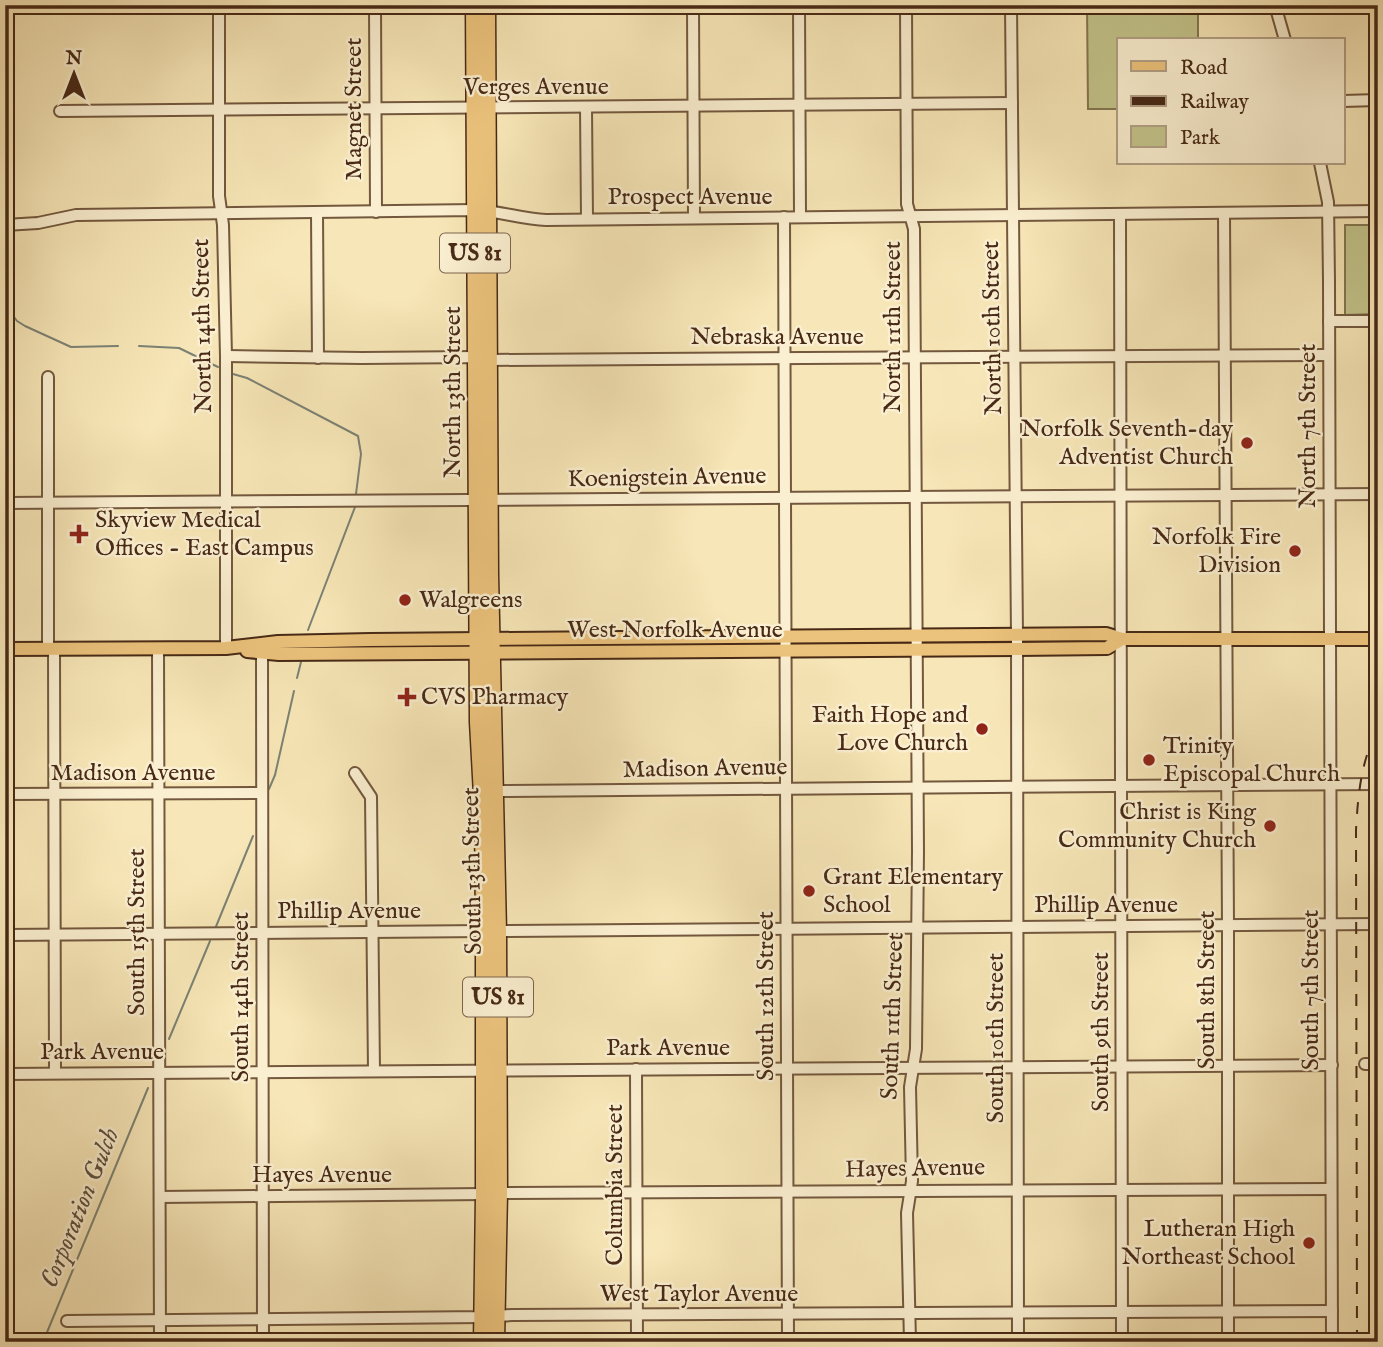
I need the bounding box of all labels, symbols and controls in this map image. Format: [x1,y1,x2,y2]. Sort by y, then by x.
north arrow [38,38,108,108]
street label: Magnet Street [339,38,370,180]
legend [1117,38,1344,164]
text: N [65,47,83,71]
text: Road [1180,55,1228,82]
street label: Verges Avenue [462,72,609,103]
text: Railway [1180,89,1250,116]
text: Park [1180,125,1221,152]
street label: Prospect Avenue [607,182,773,213]
road number: US 81 [440,234,510,272]
street label: North 14th Street [186,238,220,414]
street label: North 10th Street [976,240,1010,416]
street label: North 11th Street [878,241,909,413]
street label: North 13th Street [438,306,469,478]
street label: Nebraska Avenue [690,322,864,353]
street label: North 7th Street [1293,343,1324,509]
place label: Norfolk Seventh-day Adventist Church [1021,414,1233,473]
marker: Norfolk Seventh-day Adventist Church [1239,435,1255,451]
street label: Koenigstein Avenue [567,461,767,495]
place label: Skyview Medical Offices - East Campus [95,505,314,564]
place label: Norfolk Fire Division [1152,522,1281,581]
marker: Skyview Medical Offices - East Campus [69,524,89,544]
marker: Norfolk Fire Division [1287,543,1303,559]
place label: Walgreens [419,585,522,616]
marker: Walgreens [397,592,413,608]
street label: West Norfolk Avenue [567,615,783,646]
place label: CVS Pharmacy [421,682,568,713]
marker: CVS Pharmacy [399,689,415,705]
place label: Faith Hope and Love Church [812,700,968,759]
marker: Faith Hope and Love Church [974,721,990,737]
place label: Trinity Episcopal Church [1163,731,1340,790]
street label: Madison Avenue [622,752,788,786]
marker: Trinity Episcopal Church [1141,752,1157,768]
street label: Madison Avenue [51,758,215,789]
street label: South 13th Street [456,787,490,955]
place label: Christ is King Community Church [1058,797,1257,856]
marker: Christ is King Community Church [1262,818,1278,834]
street label: South 15th Street [122,848,153,1016]
place label: Grant Elementary School [823,862,1003,921]
marker: Grant Elementary School [801,883,817,899]
street label: Phillip Avenue [1034,890,1178,921]
street label: Phillip Avenue [277,896,421,927]
street label: South 8th Street [1192,910,1223,1070]
street label: South 7th Street [1296,910,1327,1070]
street label: South 12th Street [751,911,782,1081]
street label: South 14th Street [226,912,257,1082]
street label: South 11th Street [875,932,911,1100]
street label: South 9th Street [1086,952,1117,1112]
street label: South 10th Street [981,953,1012,1123]
road number: US 81 [463,978,533,1016]
street label: Park Avenue [606,1033,730,1064]
street label: Park Avenue [40,1037,164,1068]
street label: Columbia Street [600,1104,631,1266]
water label: Corporation Gulch [33,1123,127,1293]
street label: Hayes Avenue [845,1152,985,1186]
street label: Hayes Avenue [252,1160,392,1191]
place label: Lutheran High Northeast School [1121,1214,1295,1273]
marker: Lutheran High Northeast School [1301,1235,1317,1251]
street label: West Taylor Avenue [600,1279,798,1310]

